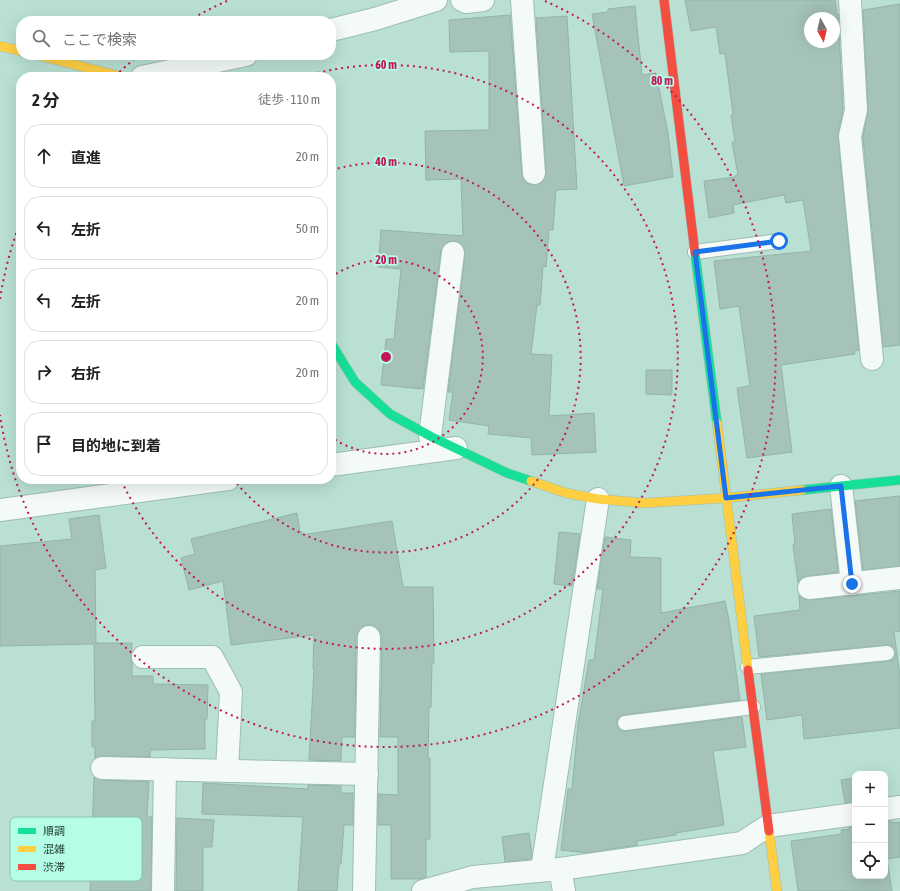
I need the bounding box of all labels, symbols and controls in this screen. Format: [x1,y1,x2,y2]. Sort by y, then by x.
north arrow [804,12,840,48]
search box [16,16,336,60]
icon: search [30,27,52,49]
text: ここで検索 [62,31,137,48]
text: 60 m [375,58,397,72]
text: 80 m [651,74,673,88]
text: 2 分 [32,90,59,110]
text: 徒歩 · 110 m [258,92,320,107]
icon: ahead [33,145,55,167]
text: 直進 [71,149,101,166]
text: 20 m [296,149,319,164]
text: 40 m [374,155,397,169]
icon: left [33,217,55,239]
text: 左折 [71,221,101,238]
text: 50 m [296,221,319,236]
route start [770,232,788,250]
text: 20 m [375,253,397,267]
icon: left [33,289,55,311]
text: 左折 [71,293,101,310]
text: 20 m [296,293,319,308]
centre of rings [379,350,393,364]
icon: right [33,361,55,383]
text: 右折 [71,365,101,382]
text: 20 m [296,365,319,380]
icon: arrive [33,433,55,455]
text: 目的地に到着 [71,437,161,454]
route end [843,575,861,593]
map controls [852,771,888,879]
button: + [852,771,888,807]
button: − [852,807,888,843]
legend [10,817,142,881]
text: 順調 [43,825,65,837]
text: 混雑 [43,843,65,855]
button: locate [852,843,888,879]
text: 渋滞 [43,861,65,873]

